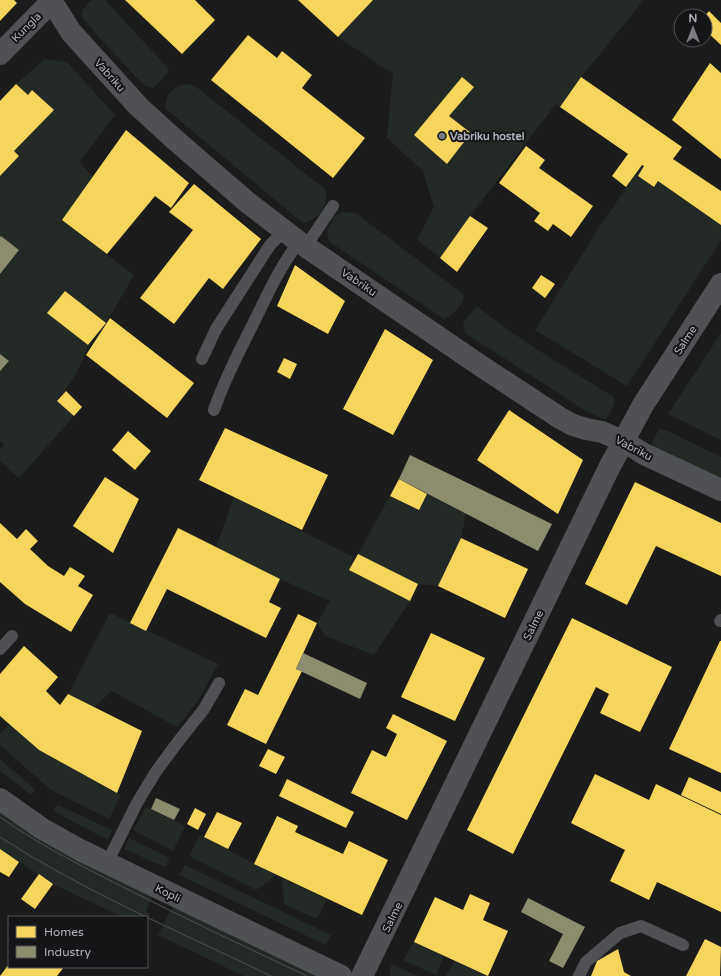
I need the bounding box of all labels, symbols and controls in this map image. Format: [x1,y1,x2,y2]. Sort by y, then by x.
north arrow [673,8,713,48]
street label: Kungla [9,10,44,45]
text: N [689,12,697,25]
street label: Vabriku [91,56,128,94]
place label: Vabriku hostel [450,130,525,143]
marker: Vabriku hostel [437,131,447,141]
street label: Vabriku [339,266,379,299]
street label: Salme [671,323,700,357]
street label: Vabriku [613,433,654,464]
street label: Salme [521,608,546,642]
street label: Kopli [153,882,183,905]
street label: Salme [380,900,405,934]
legend [8,916,148,968]
text: Homes [44,925,84,939]
text: Industry [44,945,91,959]

